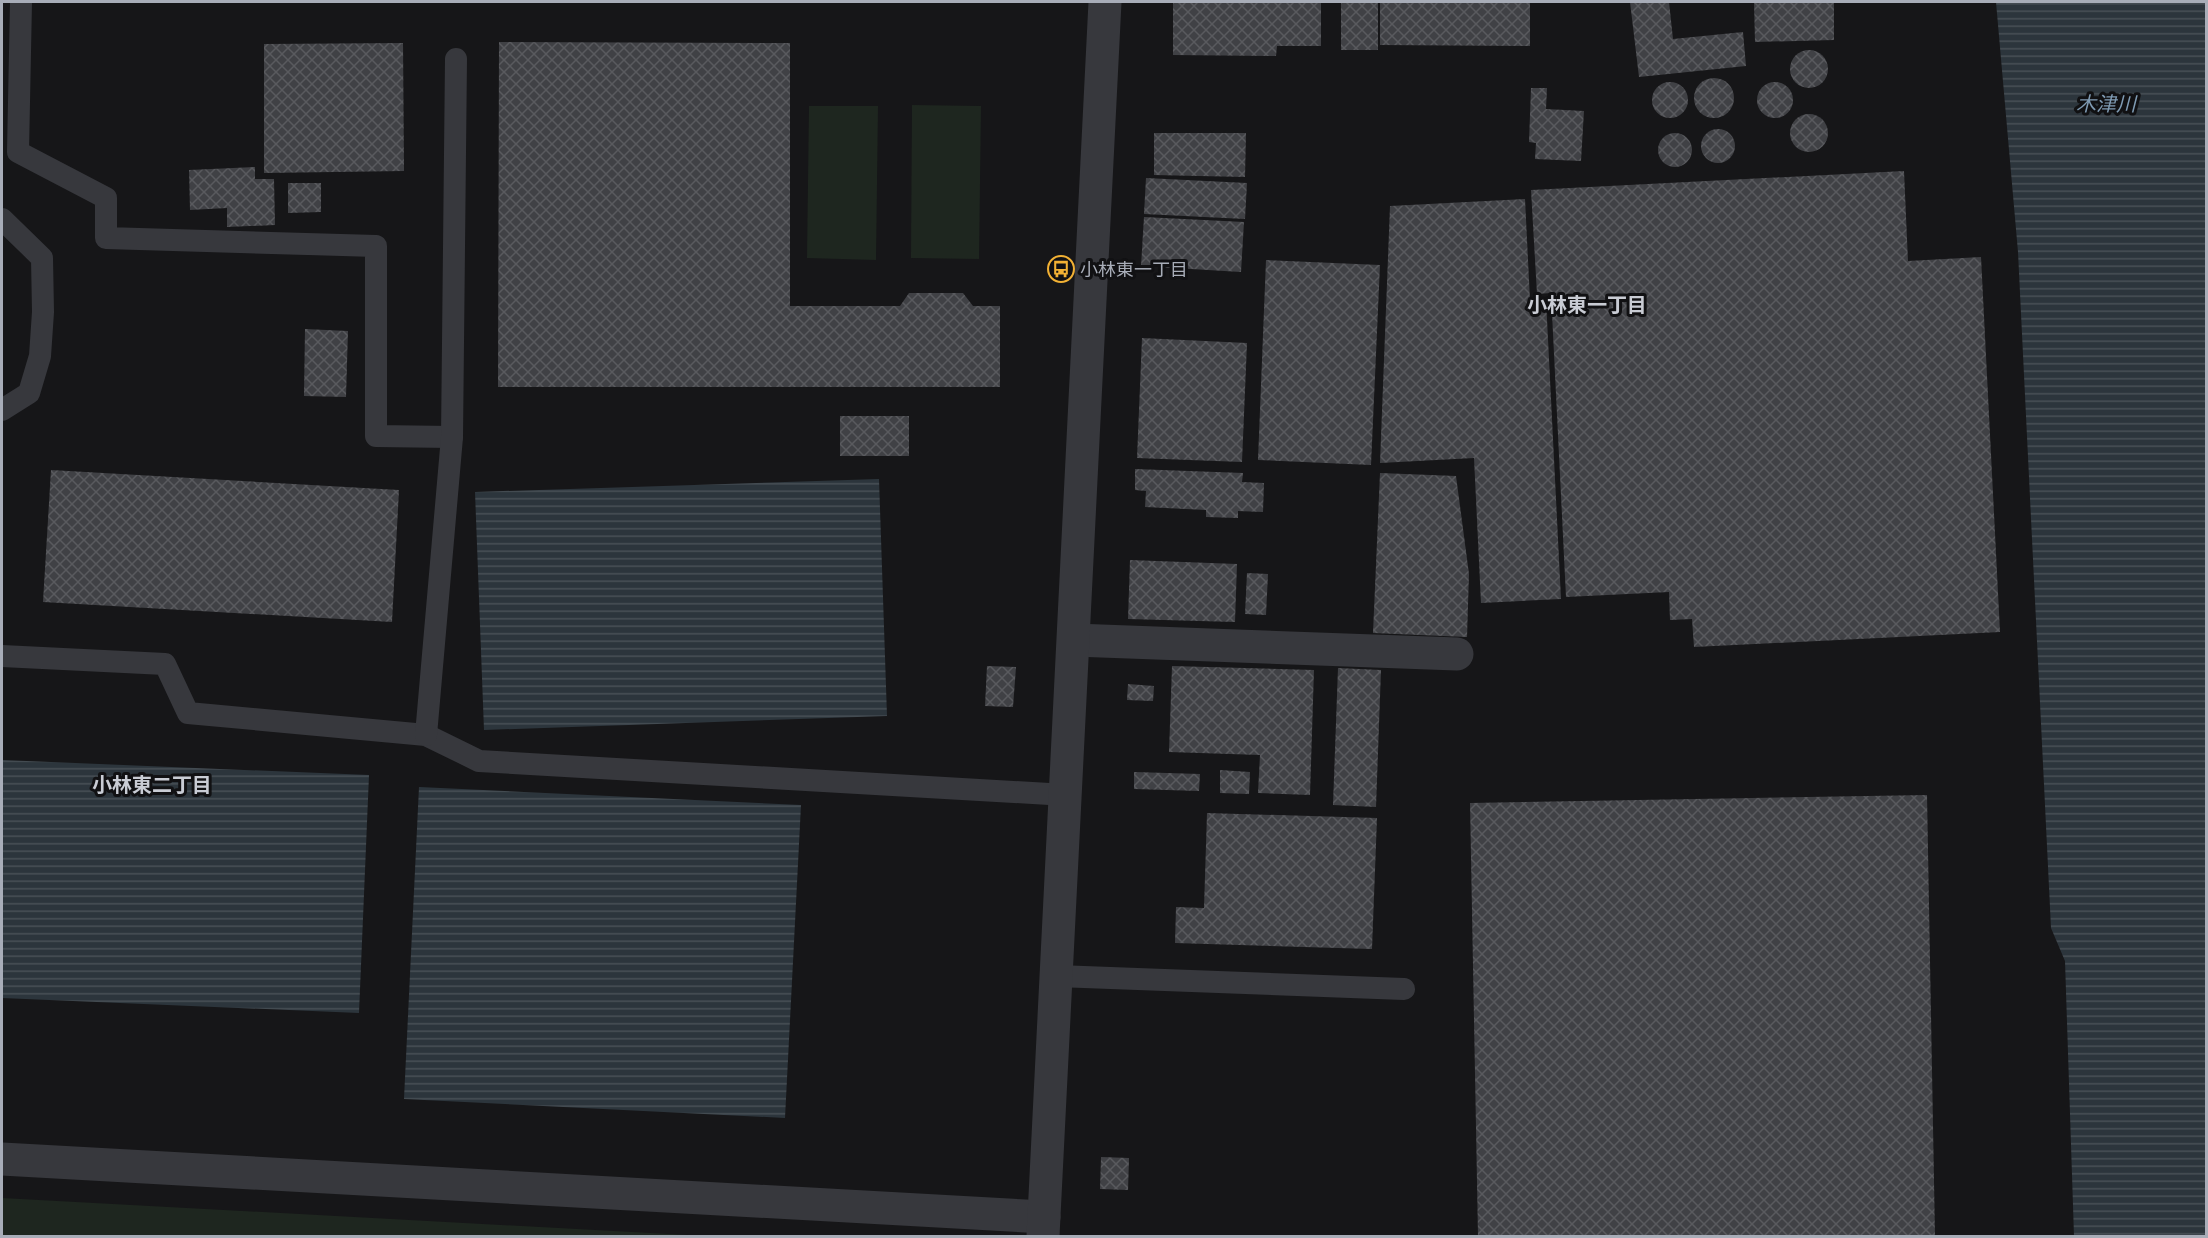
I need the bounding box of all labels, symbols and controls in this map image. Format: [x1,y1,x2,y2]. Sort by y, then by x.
water label: 木津川 [2076,90,2138,117]
bus stop icon: 小林東一丁目 [1046,254,1076,284]
place label: 小林東一丁目 [1080,257,1188,281]
district label: 小林東一丁目 [1527,291,1647,318]
district label: 小林東二丁目 [92,771,212,798]

